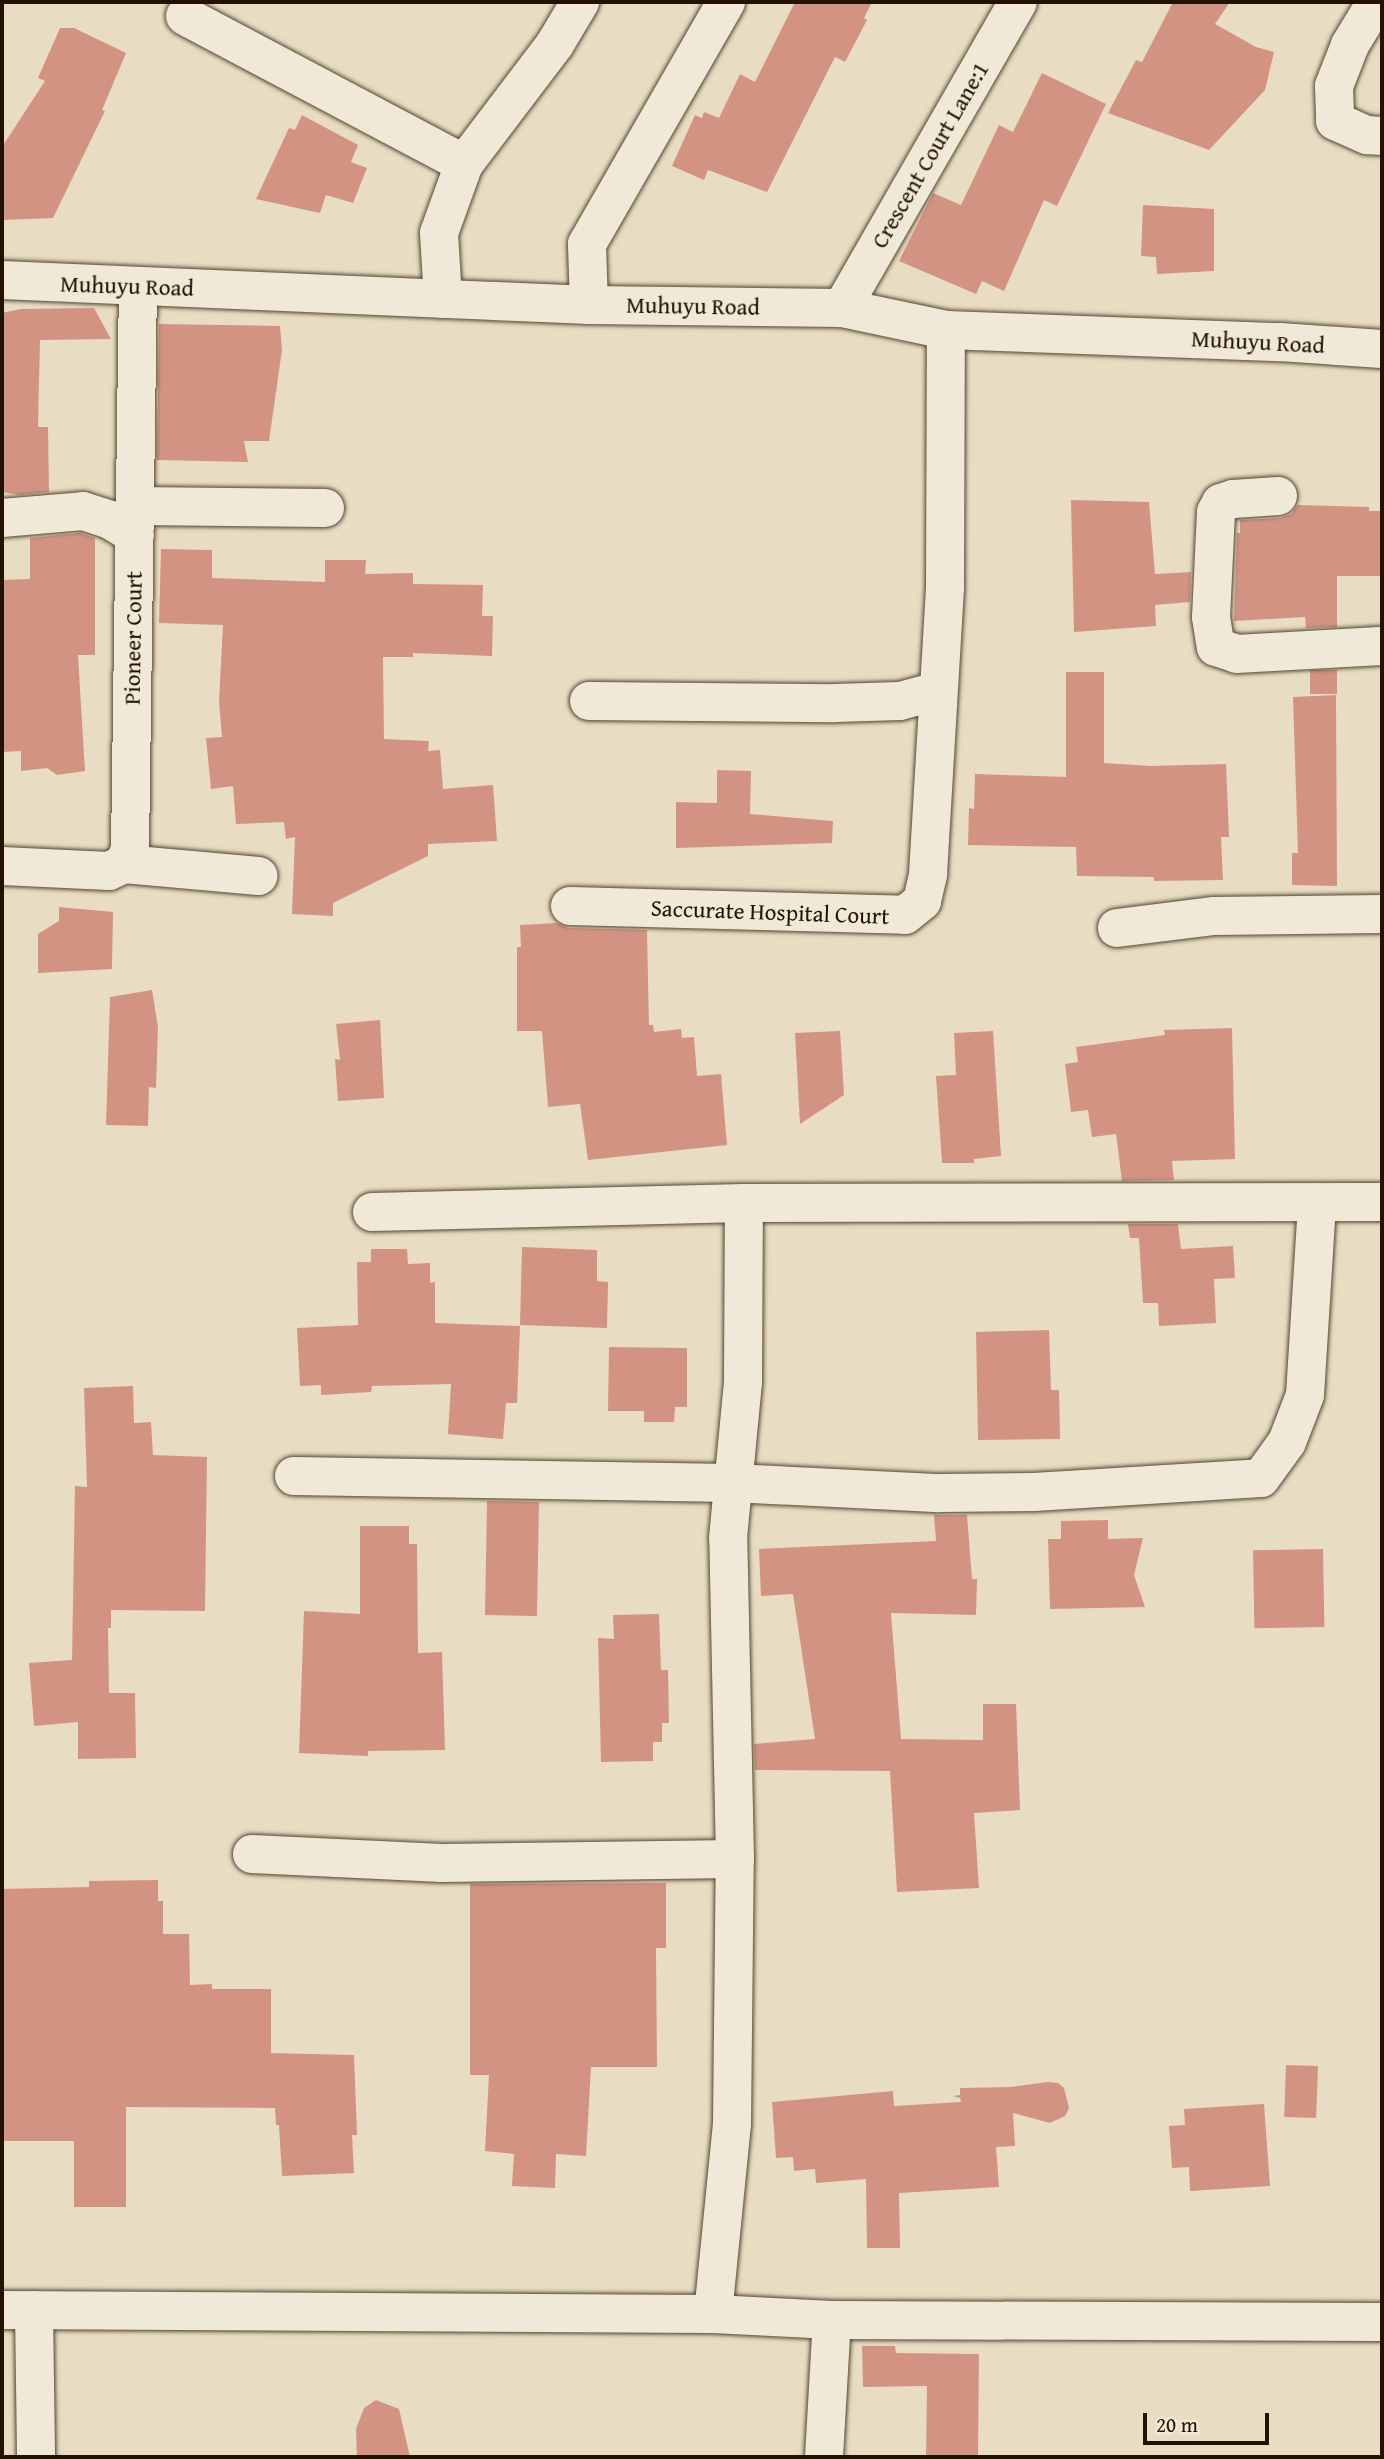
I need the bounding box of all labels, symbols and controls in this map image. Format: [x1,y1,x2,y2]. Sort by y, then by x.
street label: Crescent Court Lane:1 [865,57,995,253]
street label: Muhuyu Road [60,270,194,302]
street label: Muhuyu Road [626,291,760,321]
street label: Muhuyu Road [1190,325,1326,359]
street label: Pioneer Court [118,571,148,705]
street label: Saccurate Hospital Court [650,894,890,930]
scale bar [1146,2400,1272,2444]
text: 20 m [1156,2409,1198,2440]

